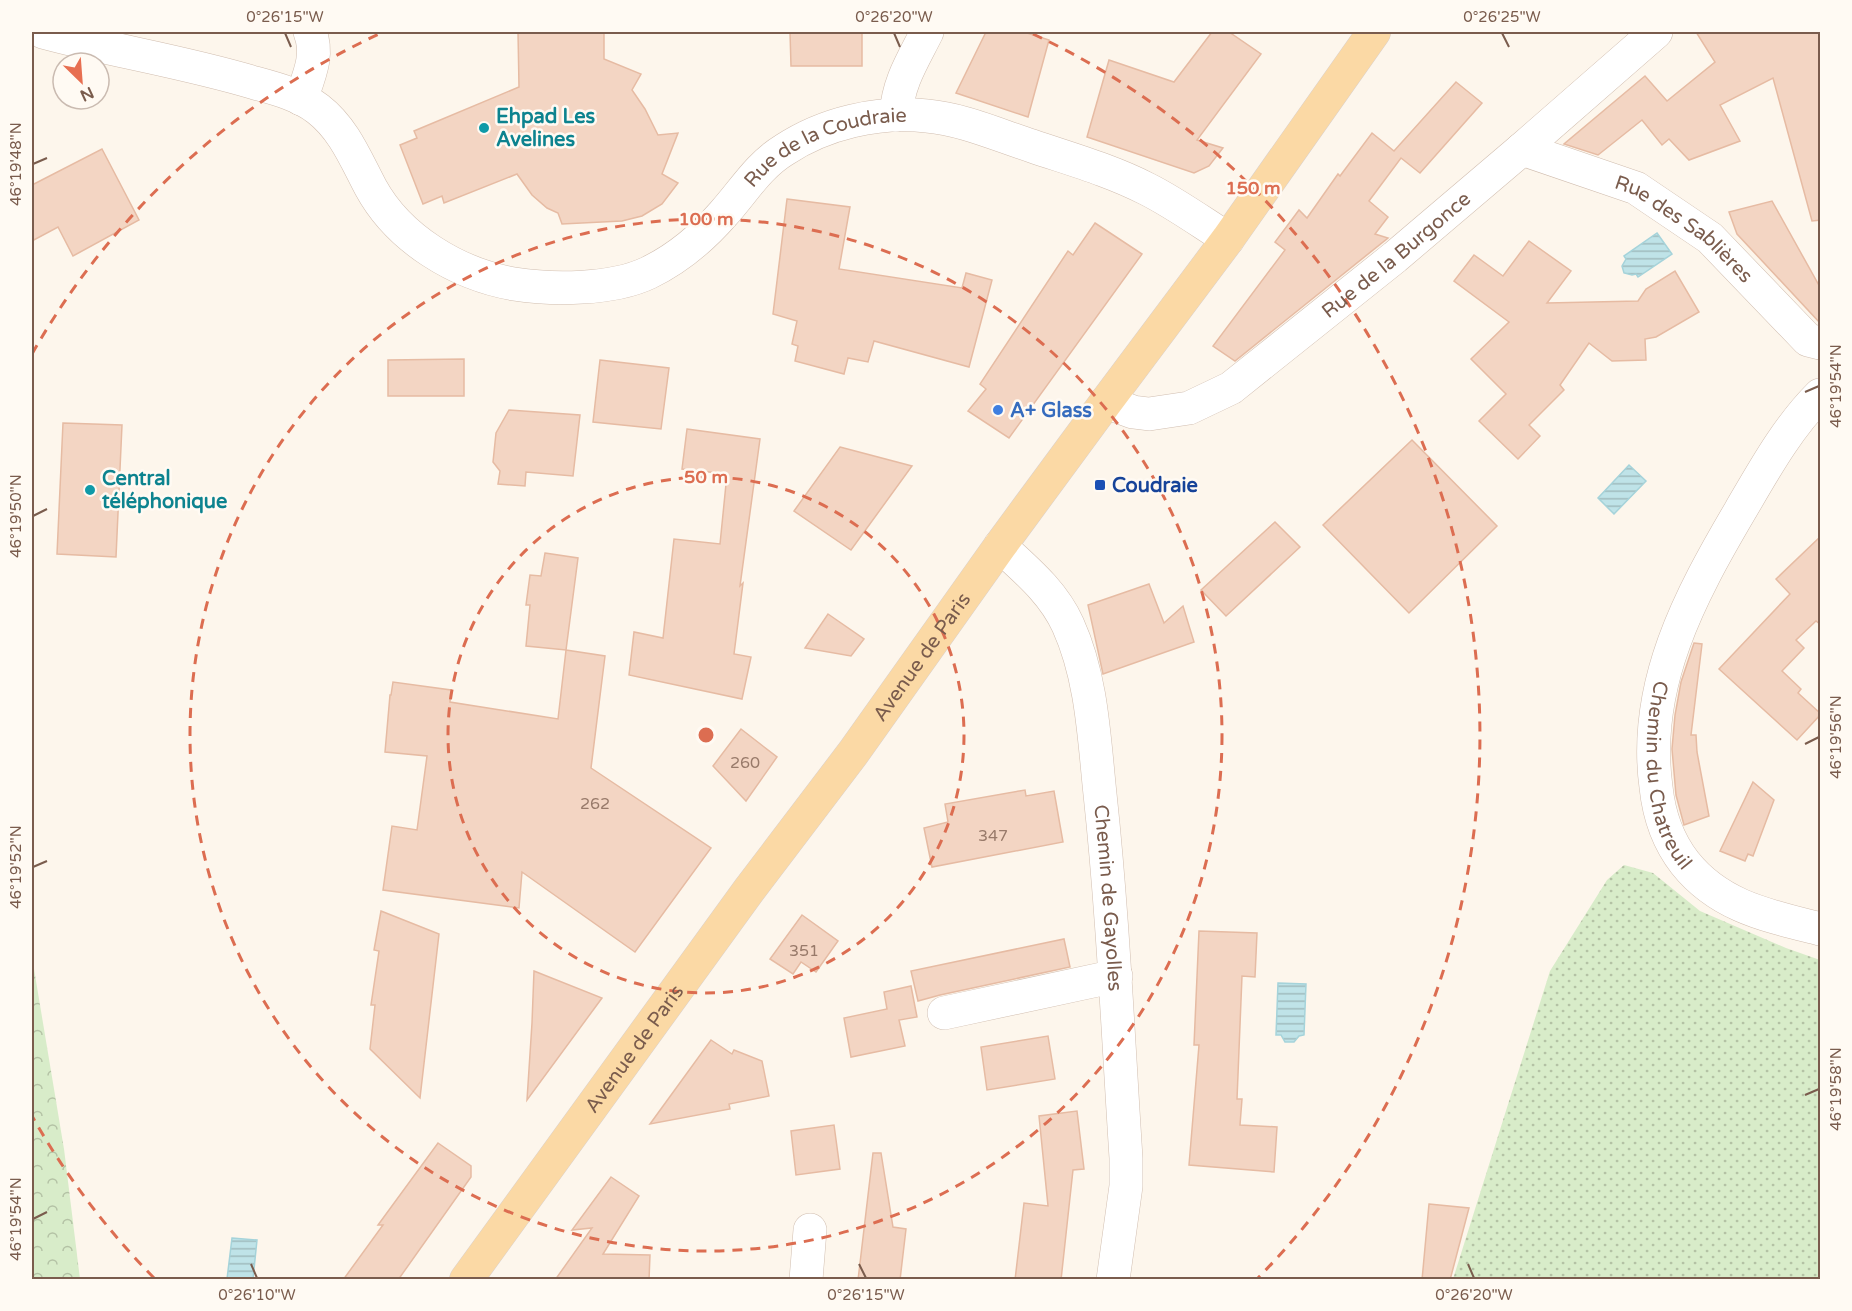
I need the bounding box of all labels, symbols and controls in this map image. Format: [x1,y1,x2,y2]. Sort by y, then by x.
text: 0°26'15"W [246,8,324,26]
text: 0°26'20"W [855,8,933,26]
text: 0°26'25"W [1463,8,1541,26]
north arrow [51,51,111,111]
text: N [77,82,97,105]
street label: Rue de la Coudraie [739,104,907,192]
place label: Ehpad Les Avelines [496,105,595,152]
marker: Ehpad Les Avelines [477,121,491,135]
text: 46°19'48"N [7,122,25,206]
street label: Rue des Sablières [1612,171,1757,288]
text: 150 m [1225,177,1281,199]
street label: Rue de la Burgonce [1317,187,1476,324]
text: 100 m [678,208,734,230]
text: 46°19'54"N [1827,344,1845,428]
place label: A+ Glass [1010,399,1092,423]
marker: A+ Glass [991,403,1005,417]
text: 50 m [684,466,728,488]
place label: Central téléphonique [102,467,227,514]
text: 46°19'50"N [7,474,25,558]
place label: Coudraie [1112,474,1198,498]
marker: Coudraie [1093,478,1107,492]
marker: Central téléphonique [83,483,97,497]
street label: Avenue de Paris [868,588,976,726]
street label: Chemin du Chatreuil [1640,678,1696,875]
text: 46°19'56"N [1827,695,1845,779]
centre of rings [696,725,716,745]
house number: 260 [730,753,760,773]
house number: 262 [580,794,610,814]
street label: Chemin de Gayolles [1088,803,1127,992]
text: 46°19'52"N [7,825,25,909]
house number: 347 [978,826,1008,846]
house number: 351 [789,941,819,961]
street label: Avenue de Paris [580,980,689,1118]
text: 46°19'58"N [1827,1047,1845,1131]
text: 46°19'54"N [7,1177,25,1261]
text: 0°26'10"W [218,1286,296,1304]
text: 0°26'15"W [827,1286,905,1304]
text: 0°26'20"W [1435,1286,1513,1304]

